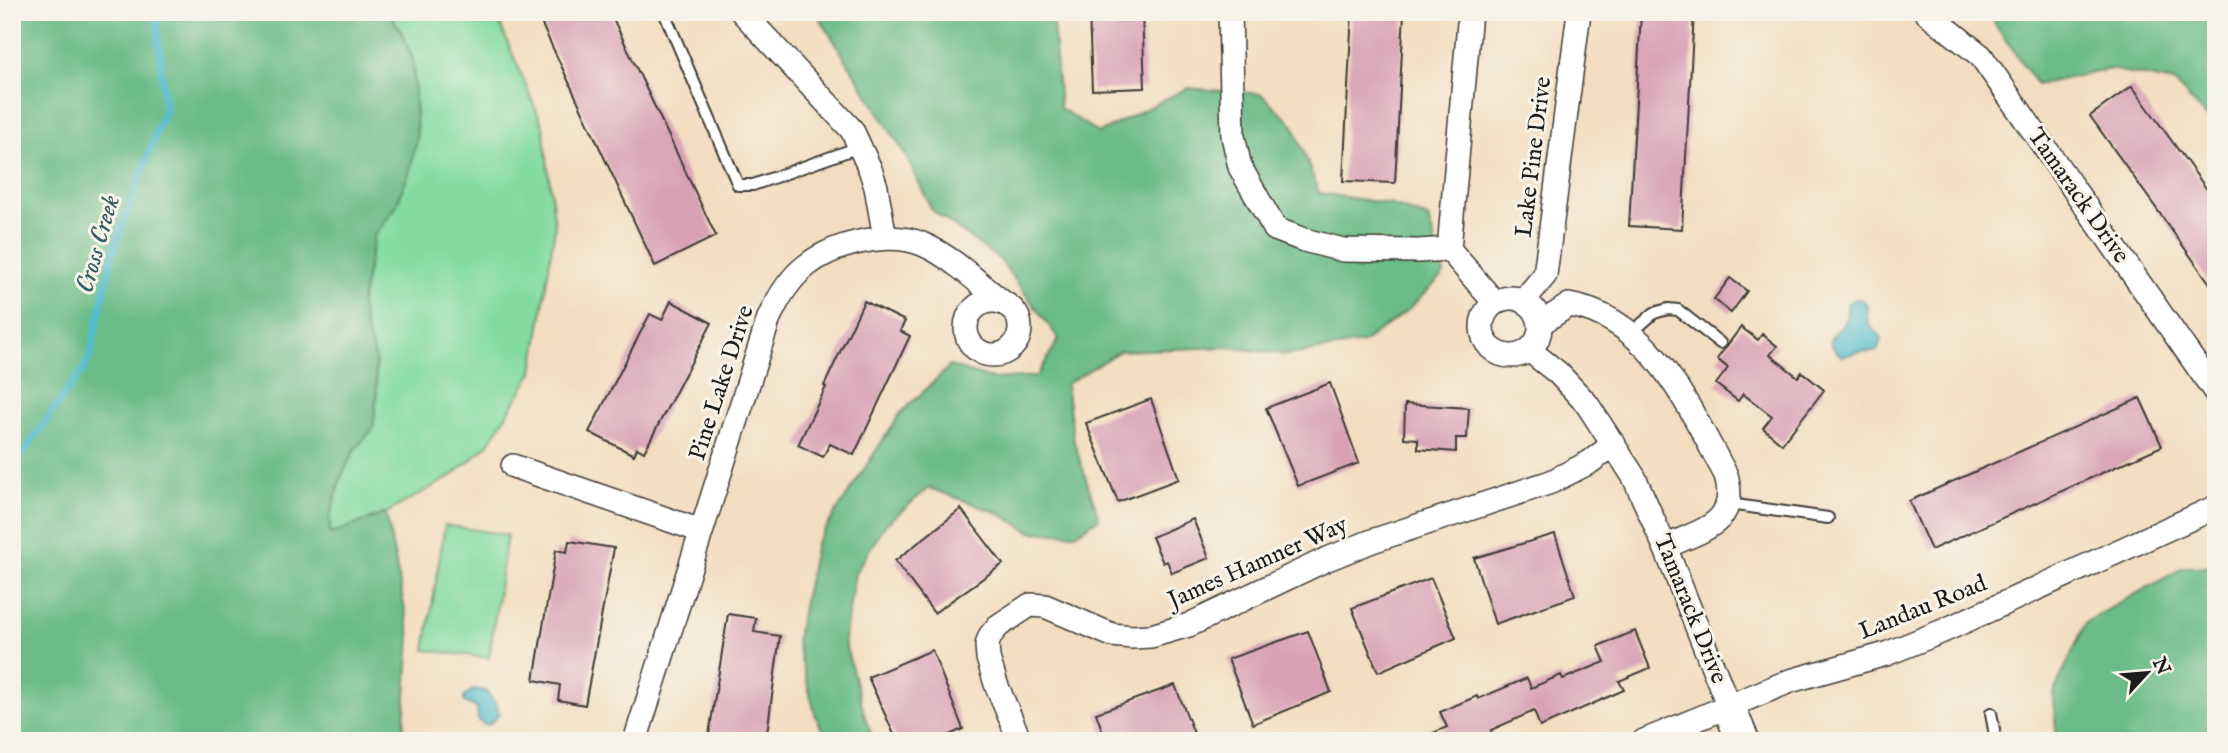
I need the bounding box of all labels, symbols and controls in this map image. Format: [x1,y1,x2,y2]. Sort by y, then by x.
street label: Lake Pine Drive [1509,75,1559,239]
street label: Tamarack Drive [2020,122,2136,270]
water label: Cross Creek [68,191,128,297]
street label: Pine Lake Drive [682,301,762,465]
street label: James Hamner Way [1161,509,1353,618]
street label: Tamarack Drive [1646,530,1734,688]
street label: Landau Road [1854,568,1992,648]
north arrow [2112,638,2182,708]
text: N [2146,653,2175,680]

